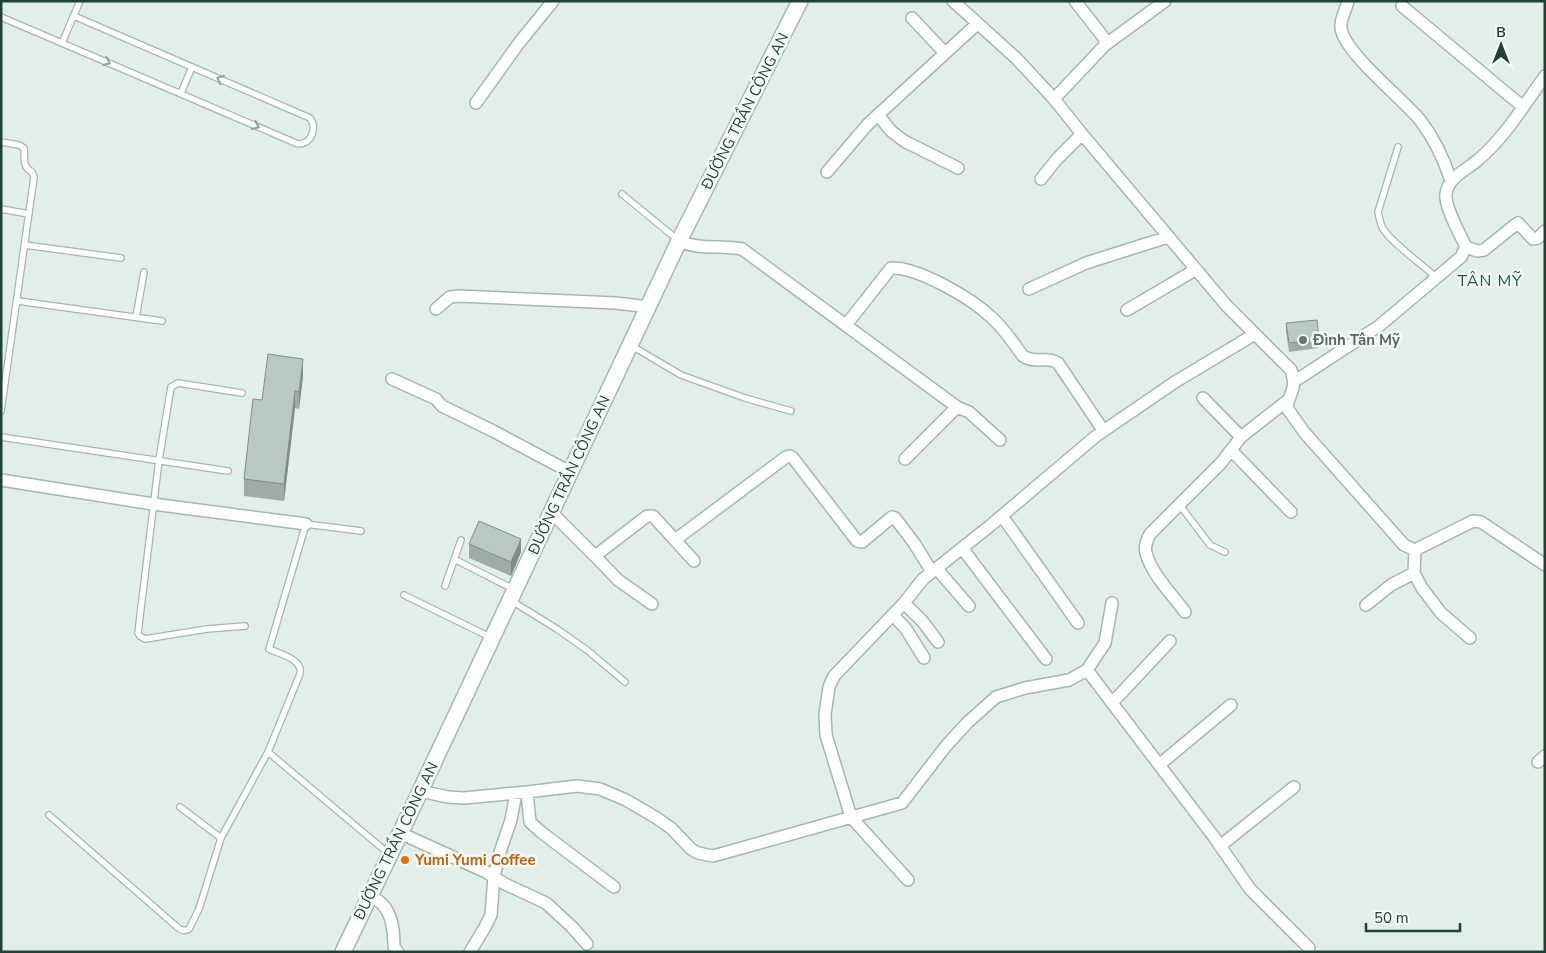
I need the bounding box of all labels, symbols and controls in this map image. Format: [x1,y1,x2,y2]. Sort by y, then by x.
north arrow [1476,20,1526,70]
text: B [1496,23,1506,42]
street label: ĐƯỜNG TRẦN CÔNG AN [695,28,793,194]
one-way arrow [102,55,111,66]
one-way arrow [216,75,225,86]
one-way arrow [251,119,260,130]
district label: TÂN MỸ [1457,270,1523,292]
place label: Đình Tân Mỹ [1312,330,1400,350]
marker: Đình Tân Mỹ [1297,334,1309,346]
street label: ĐƯỜNG TRẦN CÔNG AN [521,391,615,559]
street label: ĐƯỜNG TRẦN CÔNG AN [347,758,443,924]
place label: Yumi Yumi Coffee [414,850,536,870]
marker: Yumi Yumi Coffee [399,854,411,866]
scale bar [1366,900,1460,932]
text: 50 m [1374,908,1409,928]

